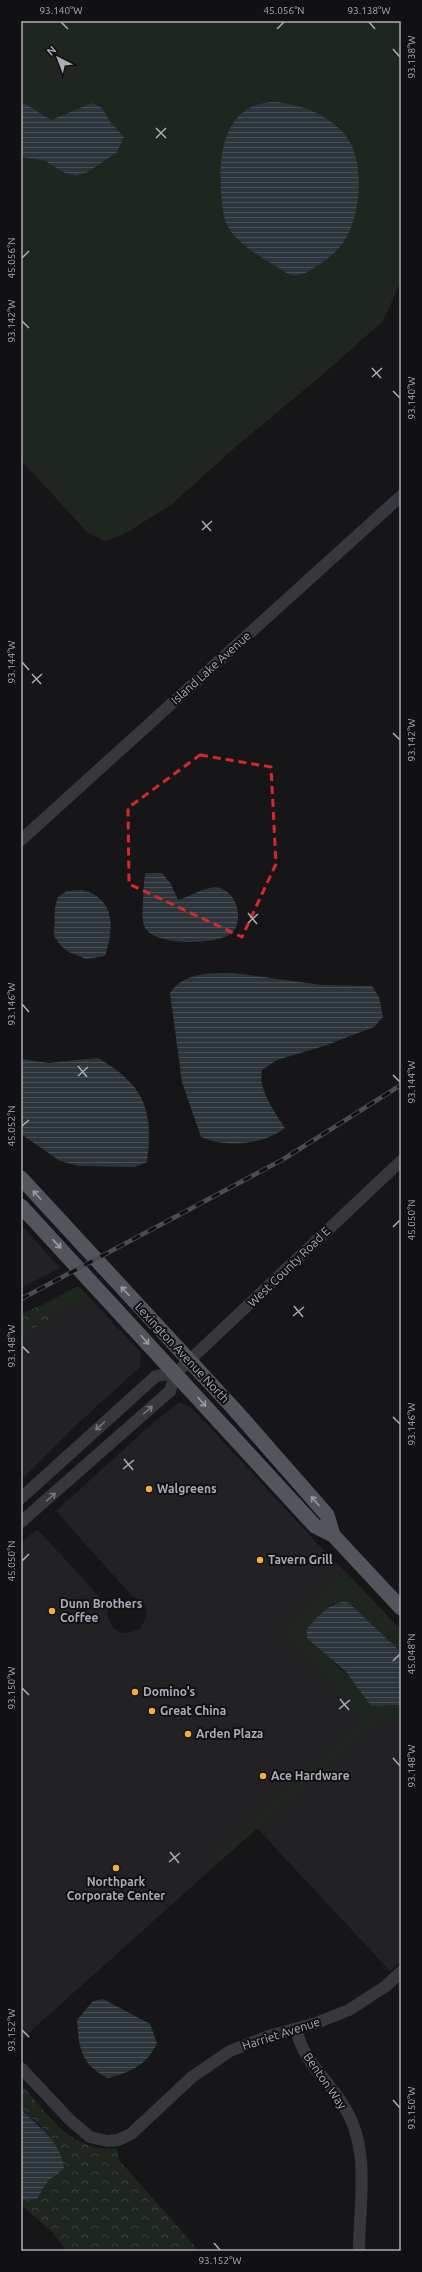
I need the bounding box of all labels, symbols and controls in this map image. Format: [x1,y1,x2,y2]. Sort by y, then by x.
text: 93.140°W [39,5,83,16]
text: 45.056°N [263,5,305,16]
text: 93.138°W [347,5,391,16]
text: 93.138°W [406,35,417,79]
north arrow [38,38,78,78]
text: N [44,43,58,58]
text: 45.056°N [6,237,17,279]
text: 93.142°W [6,299,17,343]
text: 93.140°W [406,376,417,420]
street label: Island Lake Avenue [168,629,253,707]
text: 93.144°W [6,640,17,684]
text: 93.142°W [406,718,417,762]
text: 93.146°W [6,982,17,1026]
text: 93.144°W [406,1060,417,1104]
text: 45.052°N [6,1105,17,1147]
one-way arrow [33,1191,42,1201]
text: 45.050°N [406,1199,417,1241]
street label: West County Road E [245,1224,332,1309]
one-way arrow [53,1239,62,1249]
one-way arrow [120,1286,130,1296]
street label: Lexington Avenue North [133,1300,232,1405]
text: 93.148°W [6,1324,17,1368]
one-way arrow [141,1335,150,1345]
one-way arrow [197,1396,206,1406]
text: 93.146°W [406,1402,417,1446]
one-way arrow [143,1406,153,1415]
one-way arrow [95,1422,106,1431]
place label: Walgreens [157,1482,217,1495]
marker: Walgreens [144,1484,154,1494]
one-way arrow [46,1492,56,1502]
one-way arrow [311,1497,320,1507]
text: 45.050°N [6,1540,17,1582]
place label: Tavern Grill [268,1553,333,1566]
marker: Tavern Grill [255,1555,265,1565]
place label: Dunn Brothers Coffee [60,1597,143,1624]
marker: Dunn Brothers Coffee [47,1606,57,1616]
text: 45.048°N [406,1633,417,1675]
text: 93.150°W [6,1666,17,1710]
place label: Domino's [143,1685,196,1698]
marker: Domino's [130,1687,140,1697]
place label: Great China [160,1704,226,1717]
marker: Great China [147,1706,157,1716]
place label: Arden Plaza [196,1727,263,1740]
marker: Arden Plaza [183,1729,193,1739]
text: 93.148°W [406,1744,417,1788]
place label: Ace Hardware [271,1769,350,1782]
marker: Ace Hardware [258,1771,268,1781]
marker: Northpark Corporate Center [111,1863,121,1873]
place label: Northpark Corporate Center [67,1875,165,1902]
text: 93.152°W [6,2008,17,2052]
street label: Harriet Avenue [240,2015,321,2052]
street label: Benton Way [301,2050,350,2111]
text: 93.150°W [406,2086,417,2130]
text: 93.152°W [198,2255,242,2266]

